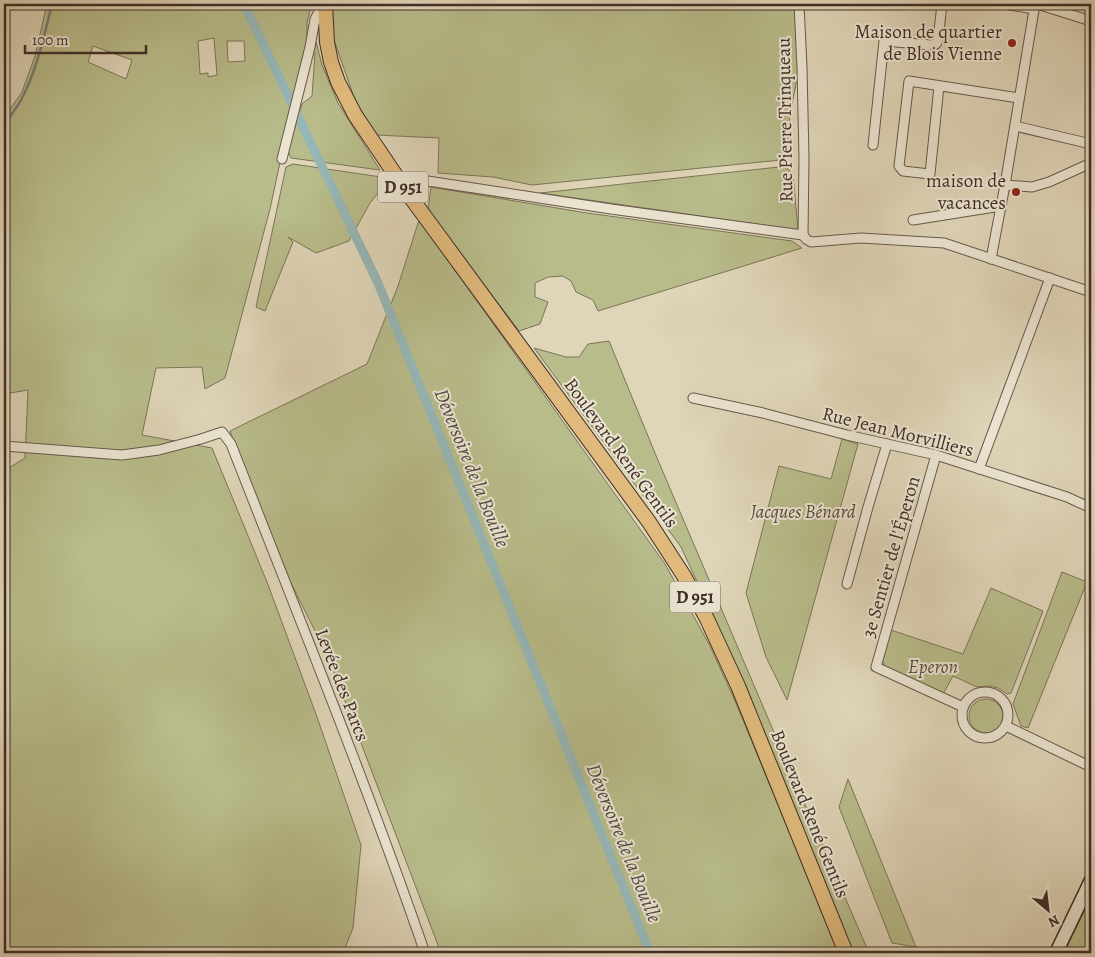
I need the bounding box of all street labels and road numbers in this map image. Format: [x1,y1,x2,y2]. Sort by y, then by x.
street label: Rue Pierre Trinqueau [771,37,799,203]
road number: D 951 [378,172,428,202]
street label: Boulevard René Gentils [558,373,684,533]
street label: Rue Jean Morvilliers [820,401,976,463]
street label: 3e Sentier de l'Éperon [855,473,927,641]
road number: D 951 [670,582,720,612]
street label: Levée des Parcs [309,625,375,745]
street label: Boulevard René Gentils [764,726,856,902]

